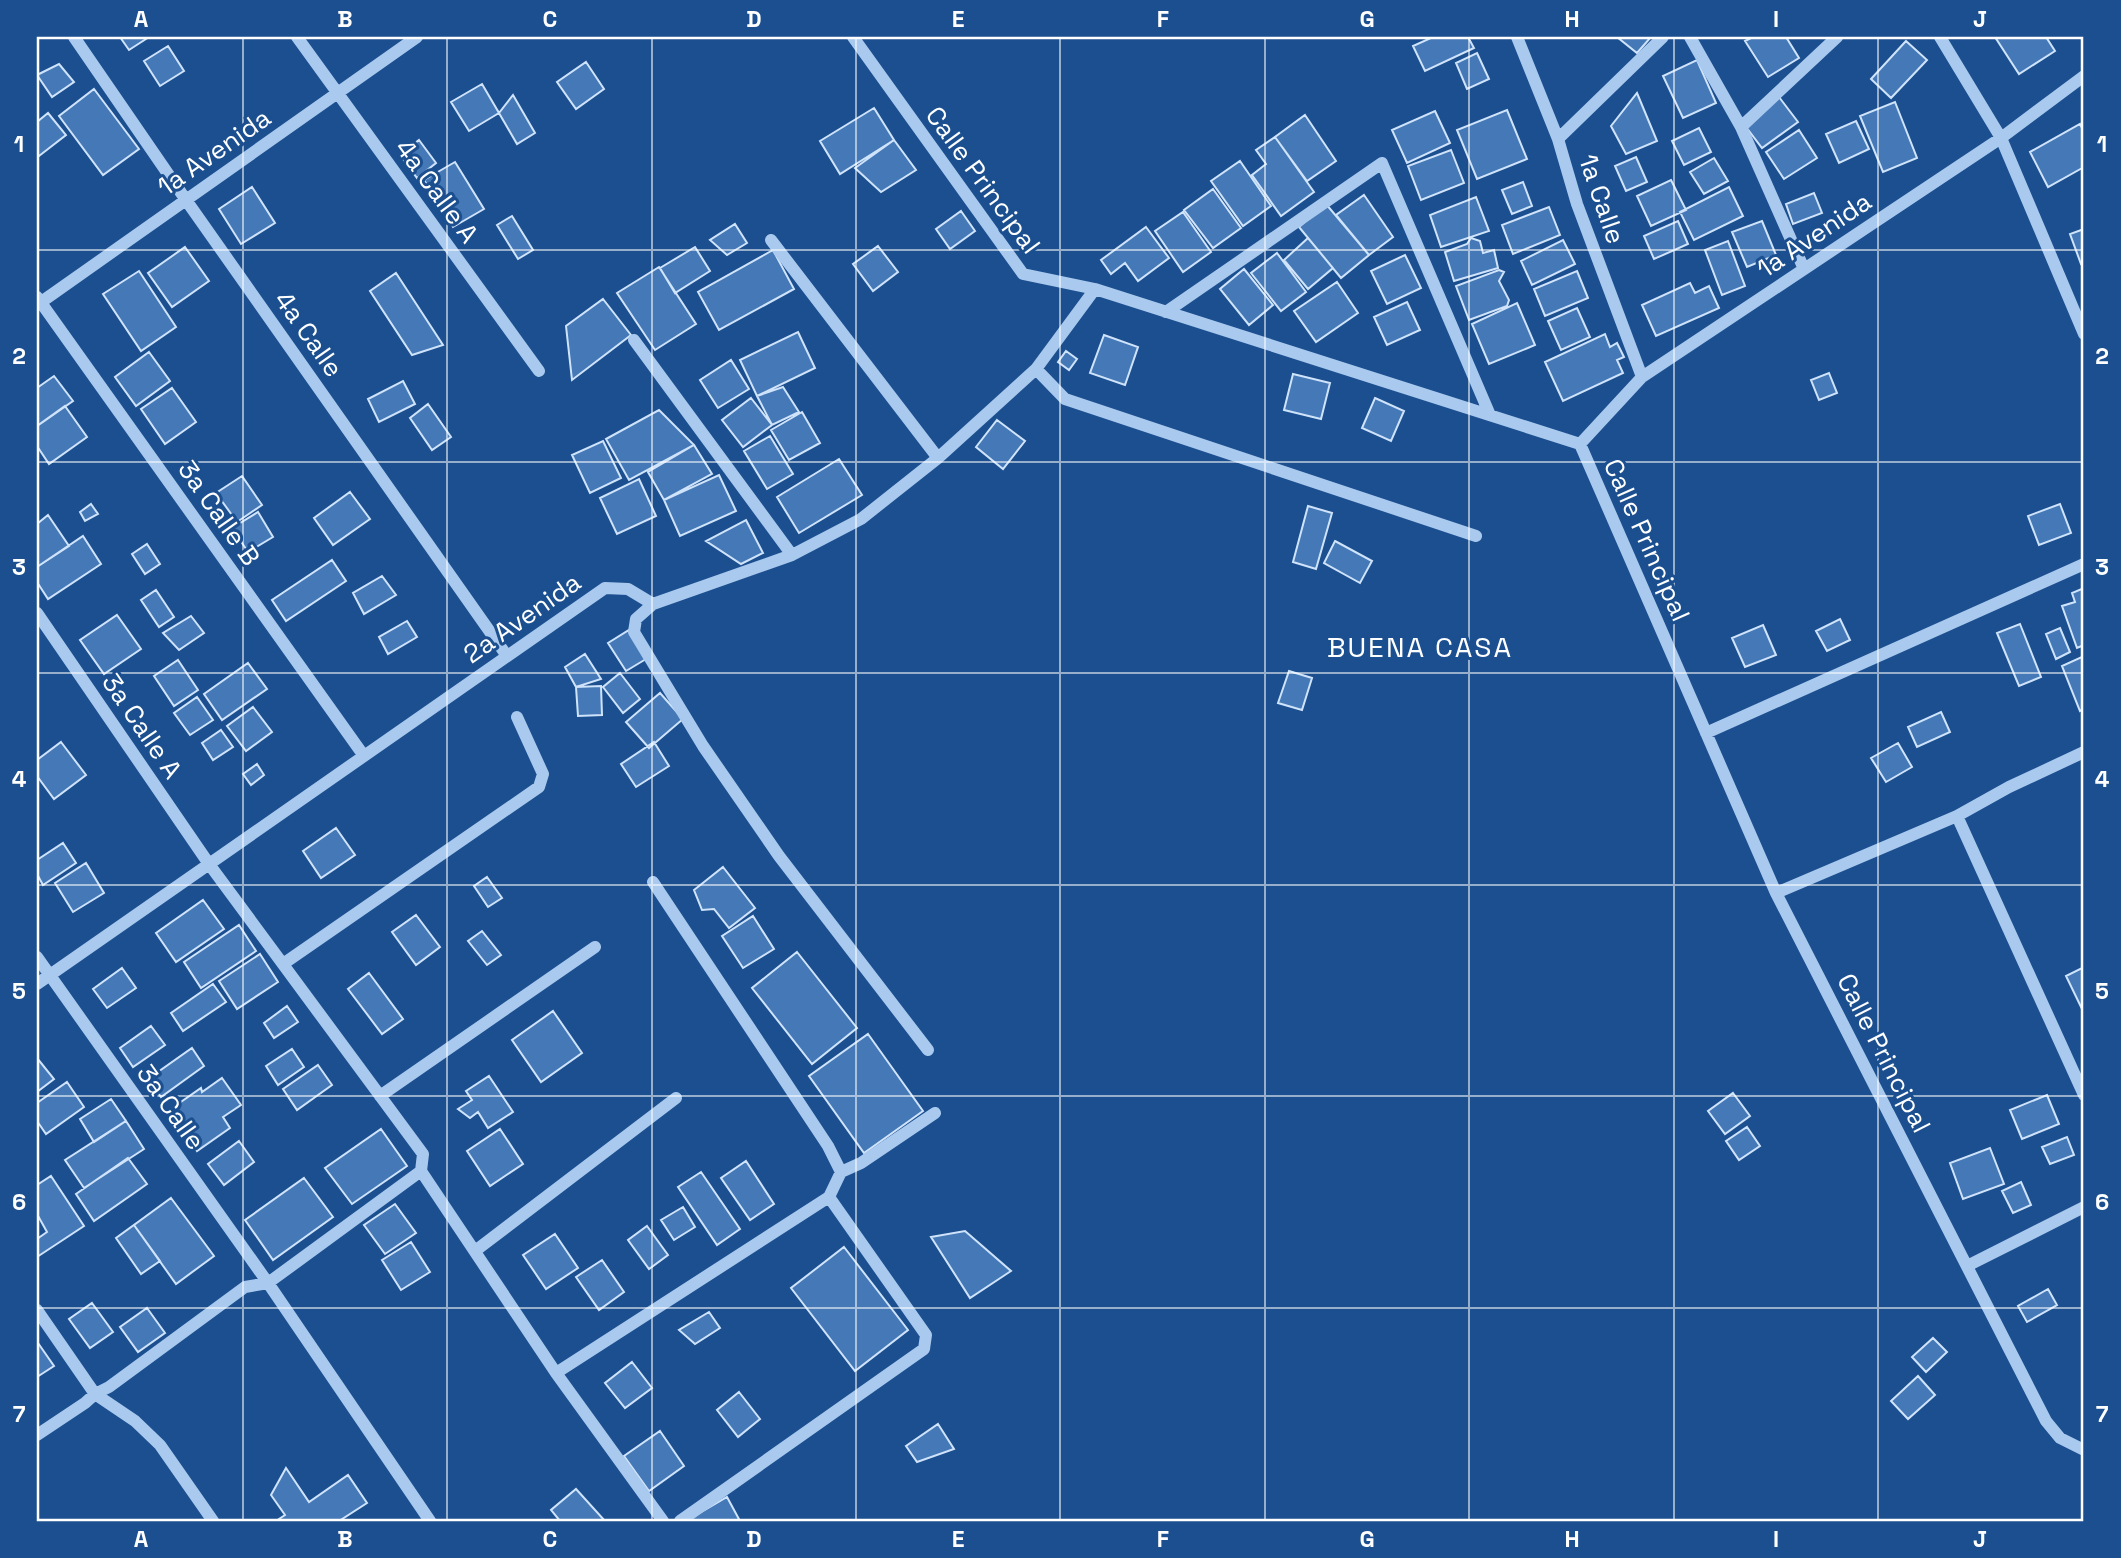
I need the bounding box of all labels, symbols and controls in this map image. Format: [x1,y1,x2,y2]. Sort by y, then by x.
text: A [134,4,149,34]
text: B [337,4,353,34]
text: C [543,4,557,34]
text: D [746,4,762,34]
text: E [952,4,964,34]
text: F [1157,4,1169,34]
text: G [1359,4,1375,34]
text: H [1564,4,1580,34]
text: I [1773,4,1779,34]
text: J [1973,4,1987,34]
street label: 1a Avenida [151,100,277,203]
street label: Calle Principal [918,100,1048,260]
text: 1 [14,129,24,159]
text: 1 [2097,129,2107,159]
street label: 4a Calle A [388,132,486,250]
street label: 1a Calle [1571,150,1633,248]
street label: 1a Avenida [1750,184,1878,286]
street label: 4a Calle [267,284,351,384]
text: 2 [12,341,26,371]
text: 2 [2095,341,2109,371]
street label: 3a Calle B [170,454,268,572]
street label: Calle Principal [1596,454,1698,626]
text: 3 [12,552,26,582]
text: 3 [2095,552,2109,582]
street label: 2a Avenida [457,565,587,671]
district label: BUENA CASA [1327,629,1513,665]
street label: 3a Calle A [94,667,190,785]
text: 4 [12,764,27,794]
text: 4 [2095,764,2110,794]
street label: Calle Principal [1829,968,1939,1138]
text: 5 [12,976,26,1006]
text: 5 [2095,976,2109,1006]
street label: 3a Calle [129,1057,213,1157]
text: 6 [12,1187,26,1217]
text: 6 [2095,1187,2109,1217]
text: 7 [13,1399,26,1429]
text: 7 [2096,1399,2109,1429]
text: A [134,1524,149,1554]
text: B [337,1524,353,1554]
text: C [543,1524,557,1554]
text: D [746,1524,762,1554]
text: E [952,1524,964,1554]
text: F [1157,1524,1169,1554]
text: G [1359,1524,1375,1554]
text: H [1564,1524,1580,1554]
text: I [1773,1524,1779,1554]
text: J [1973,1524,1987,1554]

